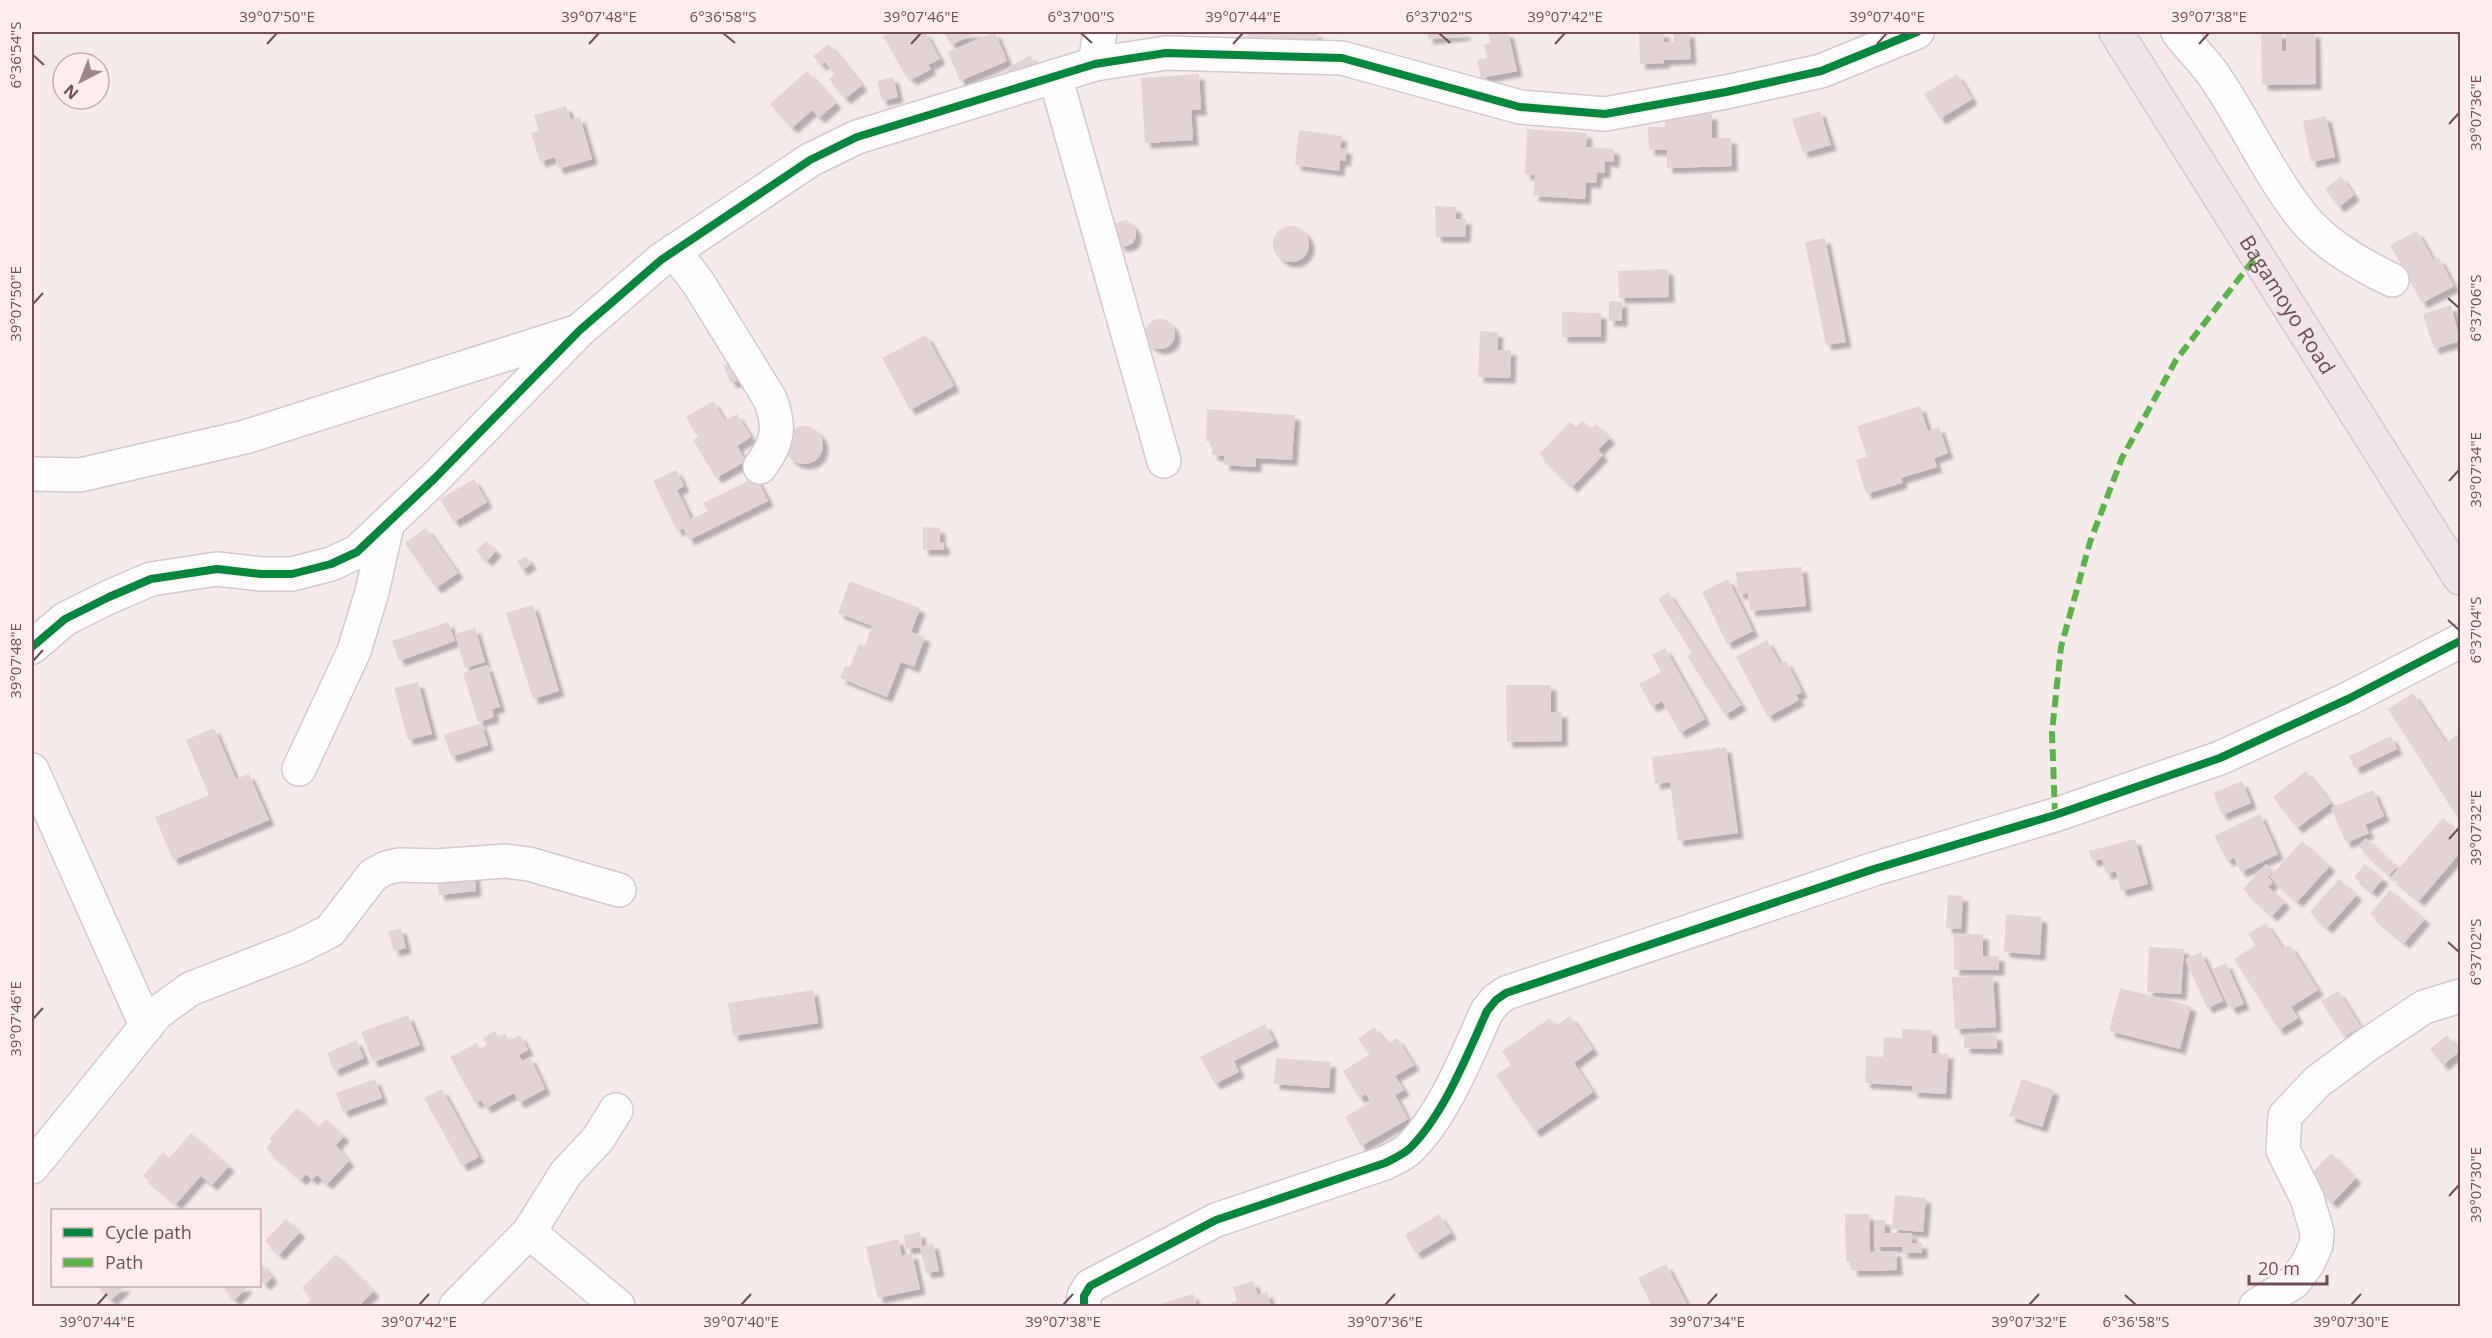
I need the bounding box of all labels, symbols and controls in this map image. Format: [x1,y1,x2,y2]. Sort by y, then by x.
text: 39°07'50"E [239,6,315,26]
text: 39°07'48"E [561,6,637,26]
text: 6°36'58"S [690,6,756,26]
text: 39°07'46"E [883,6,959,26]
text: 6°37'00"S [1048,6,1114,26]
text: 39°07'44"E [1205,6,1281,26]
text: 6°37'02"S [1406,6,1472,26]
text: 39°07'42"E [1527,6,1603,26]
text: 39°07'40"E [1849,6,1925,26]
text: 39°07'38"E [2171,6,2247,26]
text: 6°36'54"S [5,22,25,88]
north arrow [51,51,111,111]
text: 39°07'36"E [2465,75,2485,151]
text: N [59,80,83,105]
street label: Bagamoyo Road [2233,230,2342,379]
text: 39°07'50"E [5,266,25,342]
text: 6°37'06"S [2465,275,2485,341]
text: 39°07'34"E [2465,432,2485,508]
text: 6°37'04"S [2465,597,2485,663]
text: 39°07'48"E [5,623,25,699]
text: 39°07'32"E [2465,790,2485,866]
text: 6°37'02"S [2465,919,2485,985]
text: 39°07'46"E [5,981,25,1057]
text: 39°07'30"E [2465,1147,2485,1223]
legend [51,1209,261,1287]
text: Cycle path [105,1220,192,1244]
scale bar [2249,1248,2327,1286]
text: Path [105,1250,143,1274]
text: 20 m [2258,1256,2300,1280]
text: 39°07'44"E [59,1311,135,1331]
text: 39°07'42"E [381,1311,457,1331]
text: 39°07'40"E [703,1311,779,1331]
text: 39°07'38"E [1025,1311,1101,1331]
text: 39°07'36"E [1347,1311,1423,1331]
text: 39°07'34"E [1669,1311,1745,1331]
text: 39°07'32"E [1991,1311,2067,1331]
text: 6°36'58"S [2103,1311,2169,1331]
text: 39°07'30"E [2313,1311,2389,1331]

